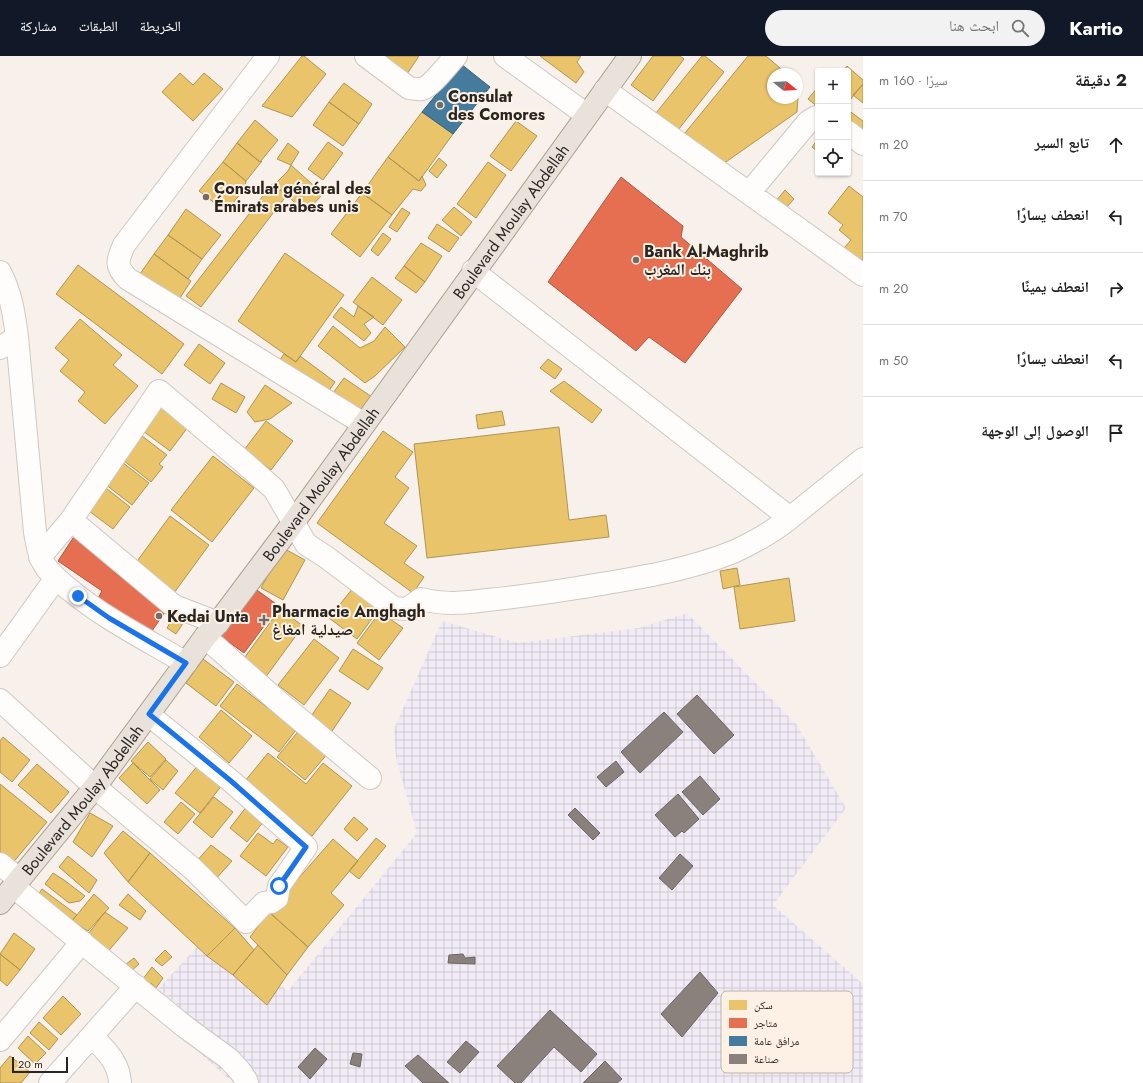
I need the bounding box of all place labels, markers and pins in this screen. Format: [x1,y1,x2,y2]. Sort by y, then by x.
place label: Consulat des Comores [448,85,545,126]
marker: Consulat des Comores [435,100,445,110]
place label: Consulat général des Émirats arabes unis [214,177,371,218]
marker: Consulat général des Émirats arabes unis [201,192,211,202]
place label: Bank Al-Maghrib بنك المغرب [644,240,769,281]
marker: Bank Al-Maghrib بنك المغرب [631,255,641,265]
place label: Pharmacie Amghagh صيدلية امغاغ [272,600,426,641]
place label: Kedai Unta [167,605,249,628]
marker: Kedai Unta [154,611,164,621]
marker: Pharmacie Amghagh صيدلية امغاغ [259,615,269,625]

